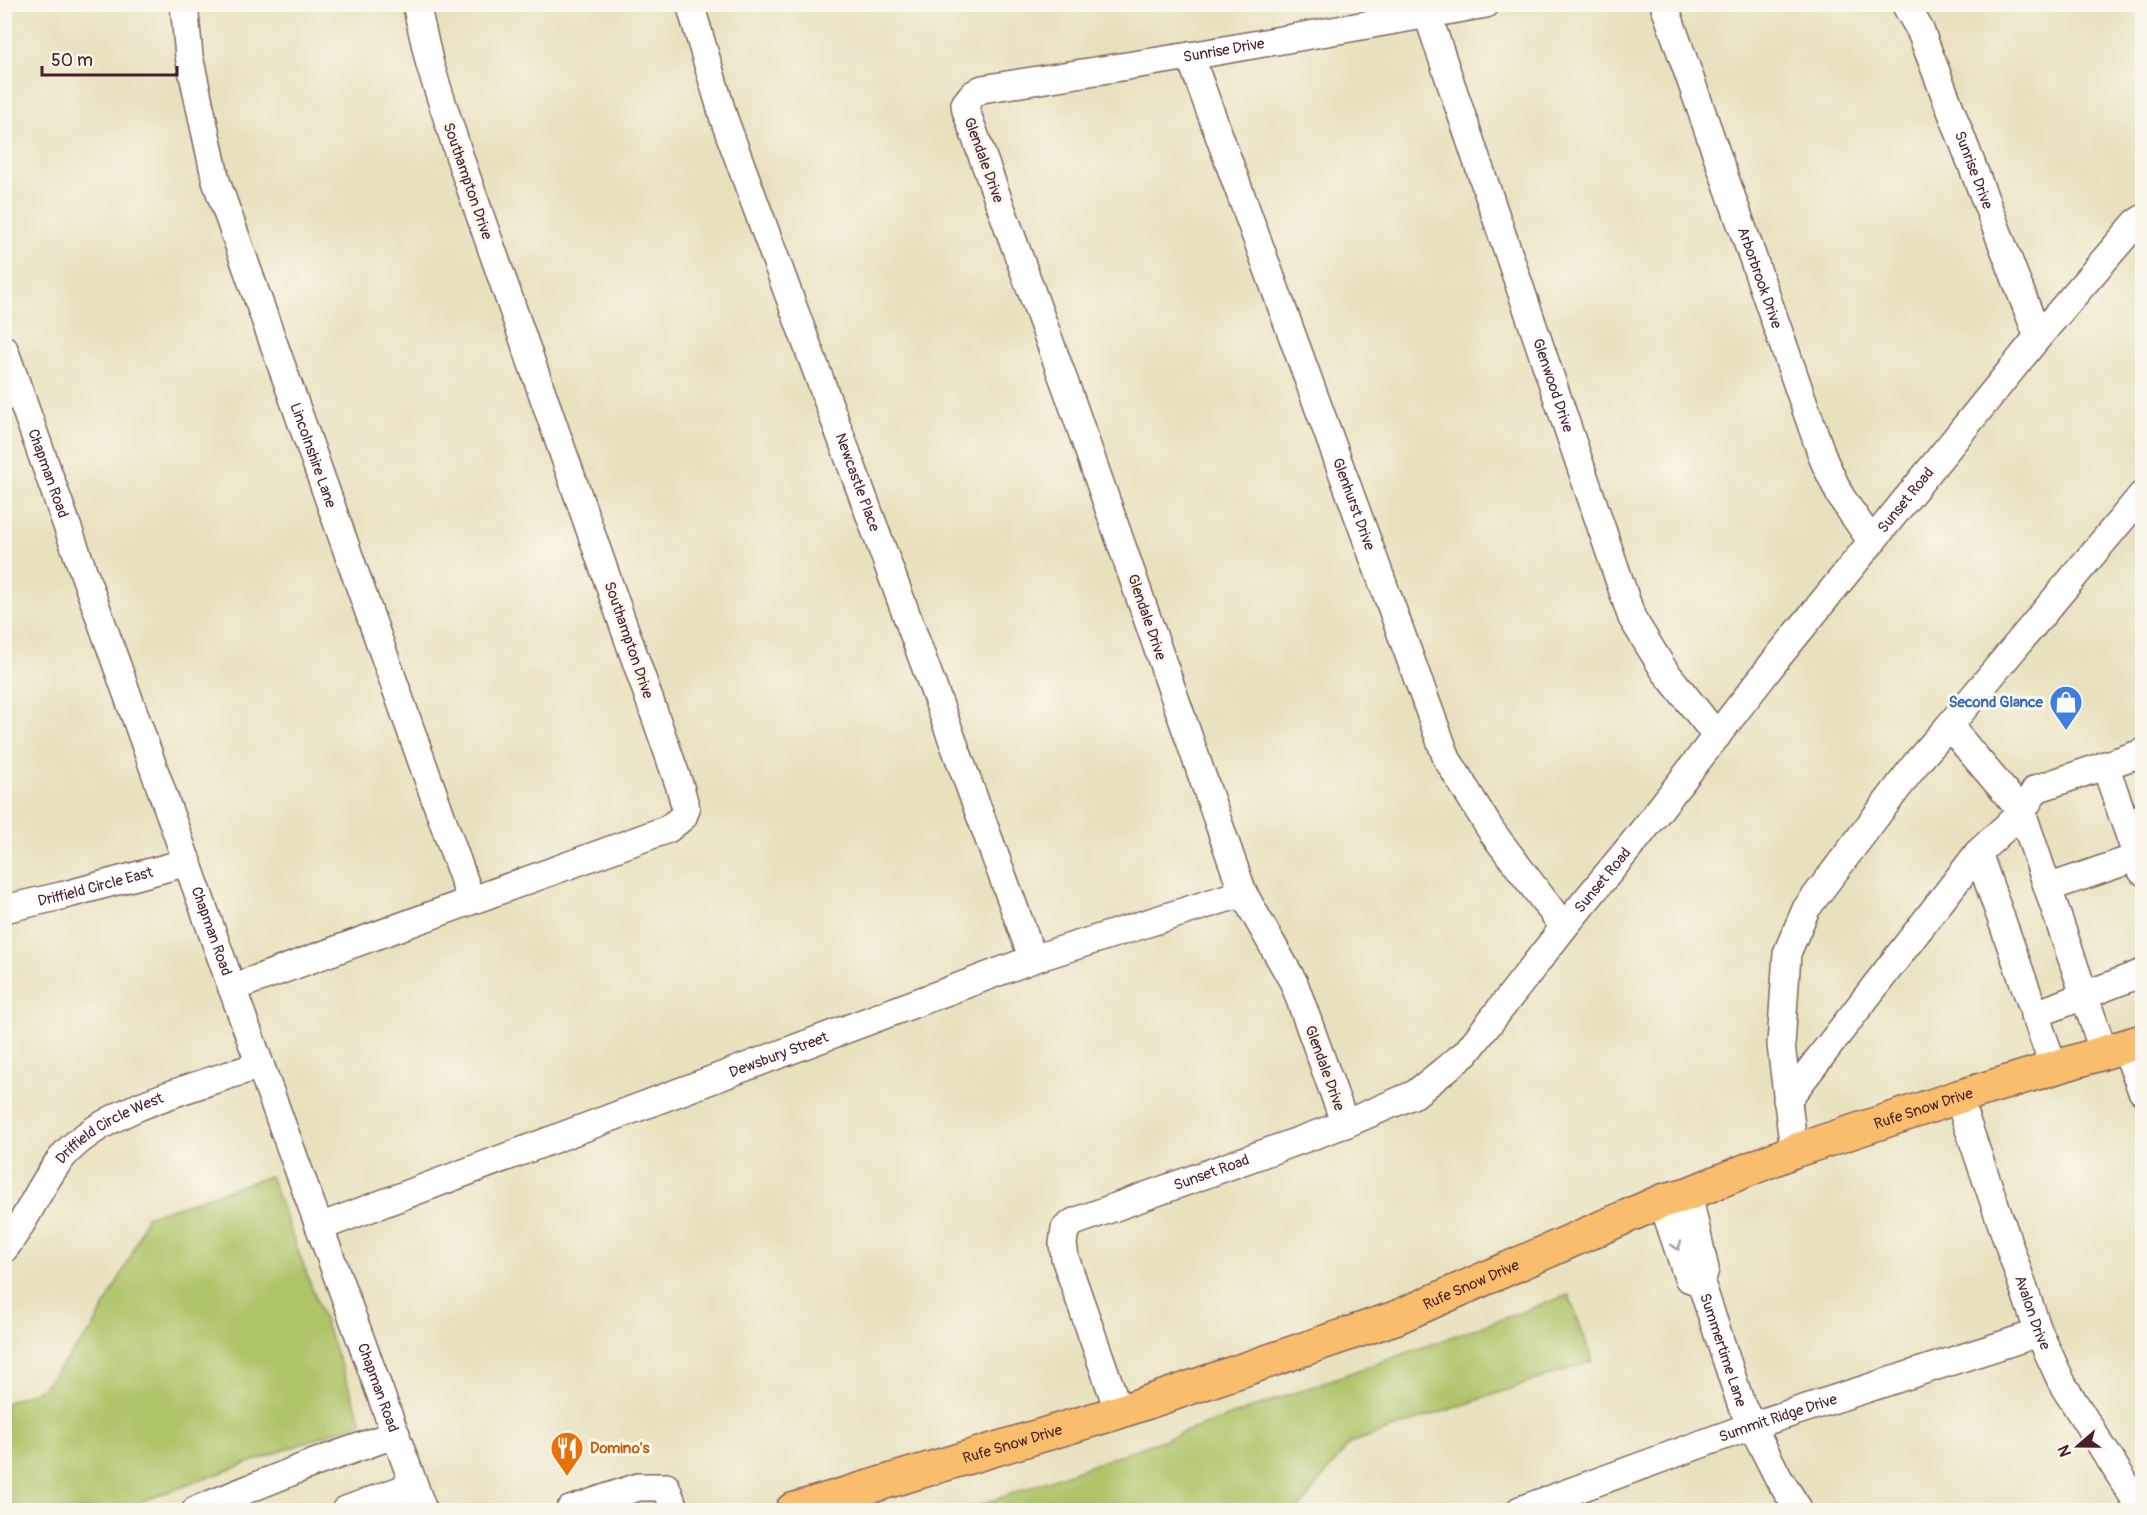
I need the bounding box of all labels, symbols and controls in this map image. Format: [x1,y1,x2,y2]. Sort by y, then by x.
street label: Sunrise Drive [1182,34,1267,67]
scale bar [42,39,177,77]
text: 50 m [51,49,93,72]
street label: Glendale Drive [959,115,1008,206]
street label: Southampton Drive [439,120,497,243]
street label: Sunrise Drive [1950,128,1997,213]
street label: Arborbrook Drive [1733,225,1786,332]
street label: Glenwood Drive [1528,336,1578,435]
street label: Lincolnshire Lane [285,400,340,511]
street label: Chapman Road [23,426,72,521]
street label: Newcastle Place [830,431,884,535]
street label: Glenhurst Drive [1328,455,1379,554]
street label: Sunset Road [1874,464,1938,537]
street label: Glendale Drive [1123,572,1170,663]
street label: Southampton Drive [600,579,658,702]
shop icon: Second Glance [2048,684,2084,731]
place label: Second Glance [1949,693,2044,712]
street label: Sunset Road [1571,844,1635,917]
street label: Driffield Circle East [36,863,156,911]
street label: Chapman Road [187,884,236,978]
street label: Glendale Drive [1300,1023,1349,1114]
street label: Dewsbury Street [727,1027,832,1082]
street label: Rufe Snow Drive [1872,1084,1976,1134]
street label: Driffield Circle West [52,1089,167,1168]
street label: Sunset Road [1171,1150,1252,1195]
one-way arrow [1670,1240,1683,1251]
street label: Rufe Snow Drive [1420,1256,1523,1314]
street label: Avalon Drive [2010,1273,2055,1354]
street label: Summertime Lane [1695,1291,1750,1410]
street label: Chapman Road [353,1341,403,1435]
street label: Summit Ridge Drive [1716,1390,1840,1447]
north arrow [2048,1416,2108,1476]
street label: Rufe Snow Drive [960,1420,1065,1468]
restaurant icon: Domino's [549,1430,585,1477]
place label: Domino's [590,1439,650,1458]
text: N [2054,1442,2076,1459]

